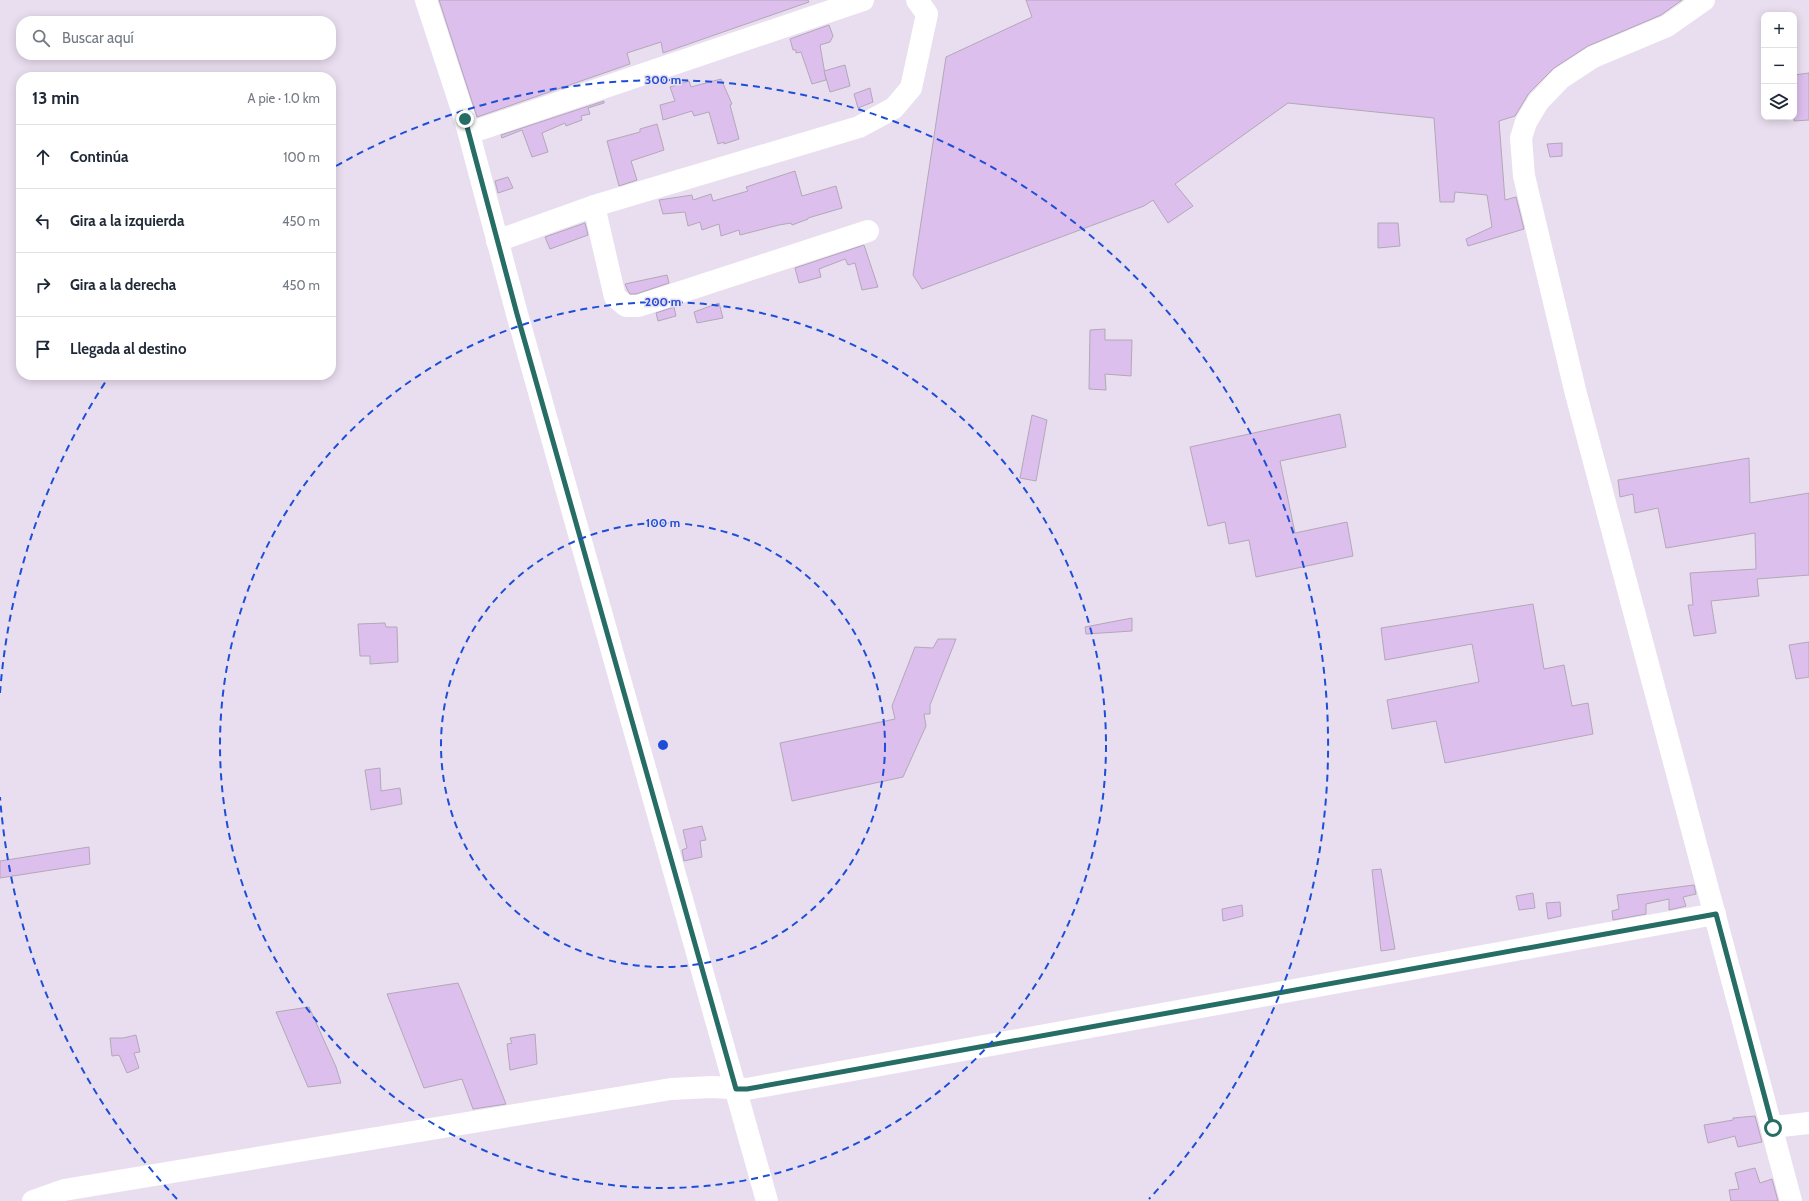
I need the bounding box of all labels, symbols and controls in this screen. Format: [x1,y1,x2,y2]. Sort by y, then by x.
map controls [1761,12,1797,120]
button: + [1761,12,1797,48]
search box [16,16,336,60]
icon: search [30,27,52,49]
text: Buscar aquí [62,29,134,47]
button: − [1761,48,1797,84]
text: 300 m [645,72,681,87]
button: layers [1761,84,1797,120]
text: 13 min [32,88,80,108]
text: A pie · 1.0 km [248,90,320,106]
route end [456,110,474,128]
icon: ahead [32,146,54,168]
text: Continúa [70,148,128,166]
text: 100 m [283,149,320,165]
icon: left [32,210,54,232]
text: Gira a la izquierda [70,212,184,230]
text: 450 m [282,213,320,229]
icon: right [32,274,54,296]
text: Gira a la derecha [70,276,176,294]
text: 450 m [282,277,320,293]
text: 200 m [645,294,681,309]
icon: arrive [32,338,54,360]
text: Llegada al destino [70,340,186,358]
text: 100 m [646,515,680,530]
centre of rings [656,738,670,752]
route start [1764,1119,1782,1137]

